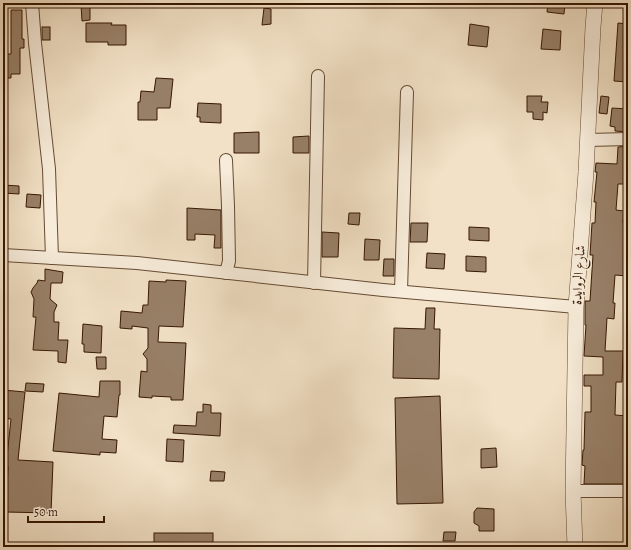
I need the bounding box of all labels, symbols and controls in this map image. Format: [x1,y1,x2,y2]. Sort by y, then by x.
street label: شارع الروايدة [567,244,592,306]
scale bar [28,498,104,524]
text: 50 m [34,504,58,520]

